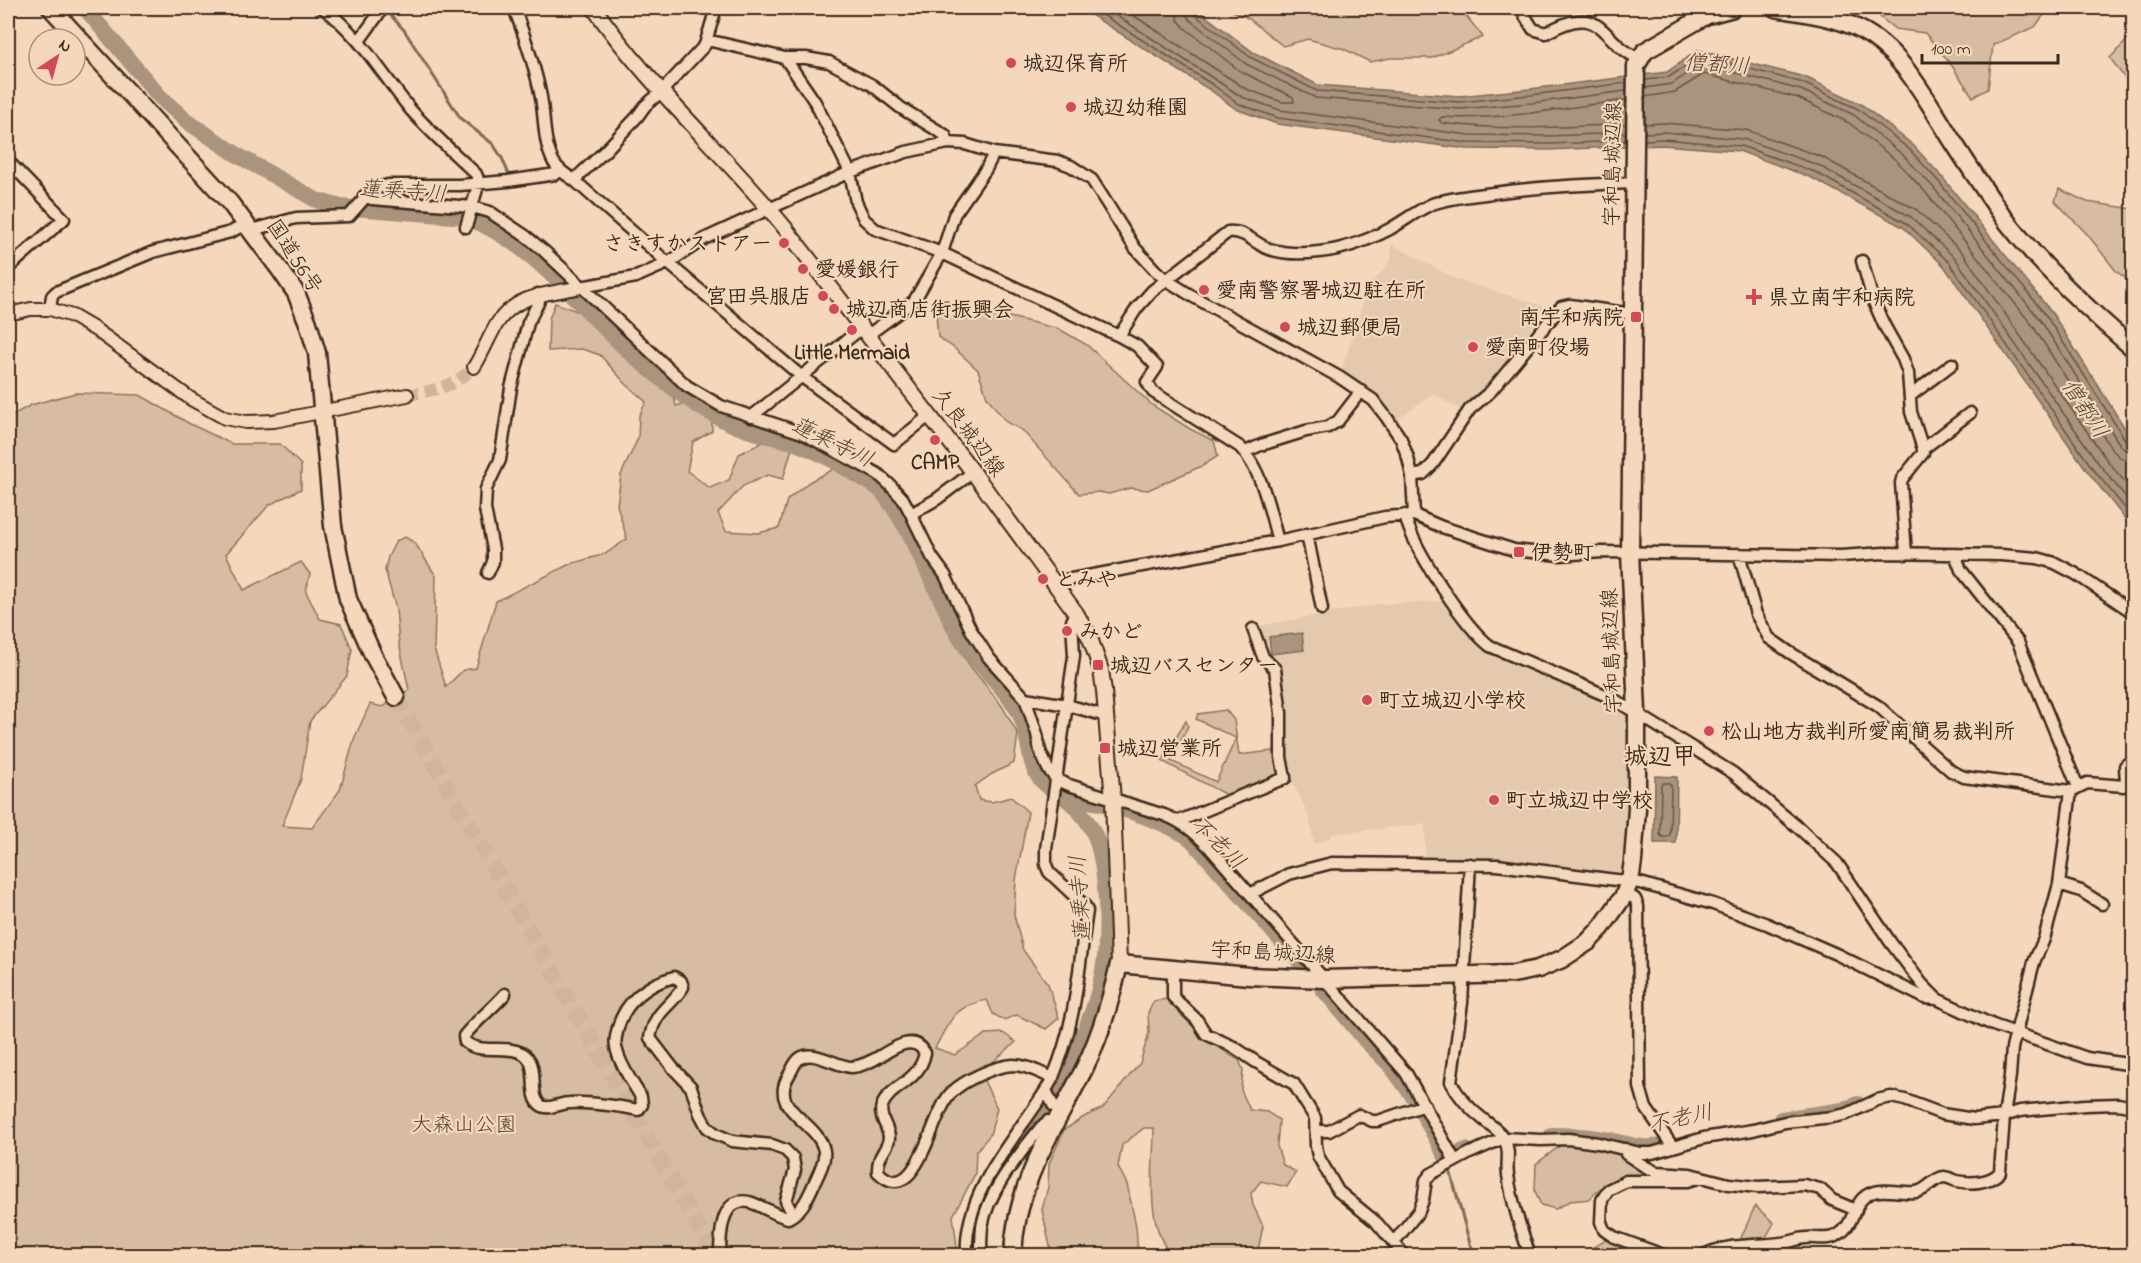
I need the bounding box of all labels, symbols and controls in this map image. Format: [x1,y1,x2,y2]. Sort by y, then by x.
north arrow [27,27,87,87]
scale bar [1922,27,2058,65]
text: N [53,34,76,59]
text: 100 m [1931,37,1971,63]
water label: 僧都川 [1683,48,1751,84]
place label: 城辺保育所 [1023,50,1128,80]
marker: 城辺保育所 [1004,56,1018,70]
place label: 城辺幼稚園 [1083,94,1188,124]
marker: 城辺幼稚園 [1064,100,1078,114]
street label: 宇和島城辺線 [1598,101,1630,227]
water label: 蓮乗寺川 [358,174,448,212]
street label: 国道56号 [258,214,329,301]
place label: さきすかストアー [603,230,772,260]
marker: さきすかストアー [777,236,791,250]
place label: 愛媛銀行 [815,256,899,286]
marker: 愛媛銀行 [796,262,810,276]
place label: 愛南警察署城辺駐在所 [1216,277,1426,307]
place label: 宮田呉服店 [706,283,811,313]
marker: 愛南警察署城辺駐在所 [1197,283,1211,297]
place label: 県立南宇和病院 [1768,284,1915,314]
marker: 県立南宇和病院 [1745,288,1763,306]
marker: 宮田呉服店 [816,289,830,303]
place label: 城辺商店街振興会 [846,296,1014,326]
marker: 城辺商店街振興会 [827,302,841,316]
place label: 南宇和病院 [1519,304,1624,334]
marker: 南宇和病院 [1629,310,1643,324]
place label: 城辺郵便局 [1297,314,1402,344]
marker: 城辺郵便局 [1278,320,1292,334]
marker: Little Mermaid [845,323,859,337]
place label: 愛南町役場 [1485,334,1590,364]
place label: Little Mermaid [794,339,910,369]
marker: 愛南町役場 [1466,340,1480,354]
water label: 僧都川 [2052,373,2115,446]
street label: 久良城辺線 [924,382,1011,484]
water label: 蓮乗寺川 [785,410,878,477]
marker: CAMP [928,433,942,447]
place label: CAMP [911,449,959,479]
place label: 伊勢町 [1531,539,1594,569]
marker: 伊勢町 [1512,545,1526,559]
place label: とみや [1055,566,1118,596]
marker: とみや [1036,572,1050,586]
street label: 宇和島城辺線 [1596,587,1630,714]
place label: みかど [1079,618,1142,648]
marker: みかど [1060,624,1074,638]
place label: 城辺バスセンター [1110,652,1278,682]
marker: 城辺バスセンター [1091,658,1105,672]
place label: 町立城辺小学校 [1379,687,1526,717]
marker: 町立城辺小学校 [1360,693,1374,707]
place label: 松山地方裁判所愛南簡易裁判所 [1721,718,2015,748]
marker: 松山地方裁判所愛南簡易裁判所 [1702,724,1716,738]
place label: 城辺営業所 [1117,735,1222,765]
marker: 城辺営業所 [1098,741,1112,755]
district label: 城辺甲 [1624,741,1696,776]
place label: 町立城辺中学校 [1506,787,1653,817]
marker: 町立城辺中学校 [1487,793,1501,807]
water label: 不老川 [1182,810,1252,879]
water label: 蓮乗寺川 [1063,854,1101,944]
street label: 宇和島城辺線 [1209,936,1337,972]
water label: 不老川 [1645,1097,1716,1142]
park label: 大森山公園 [412,1111,517,1141]

